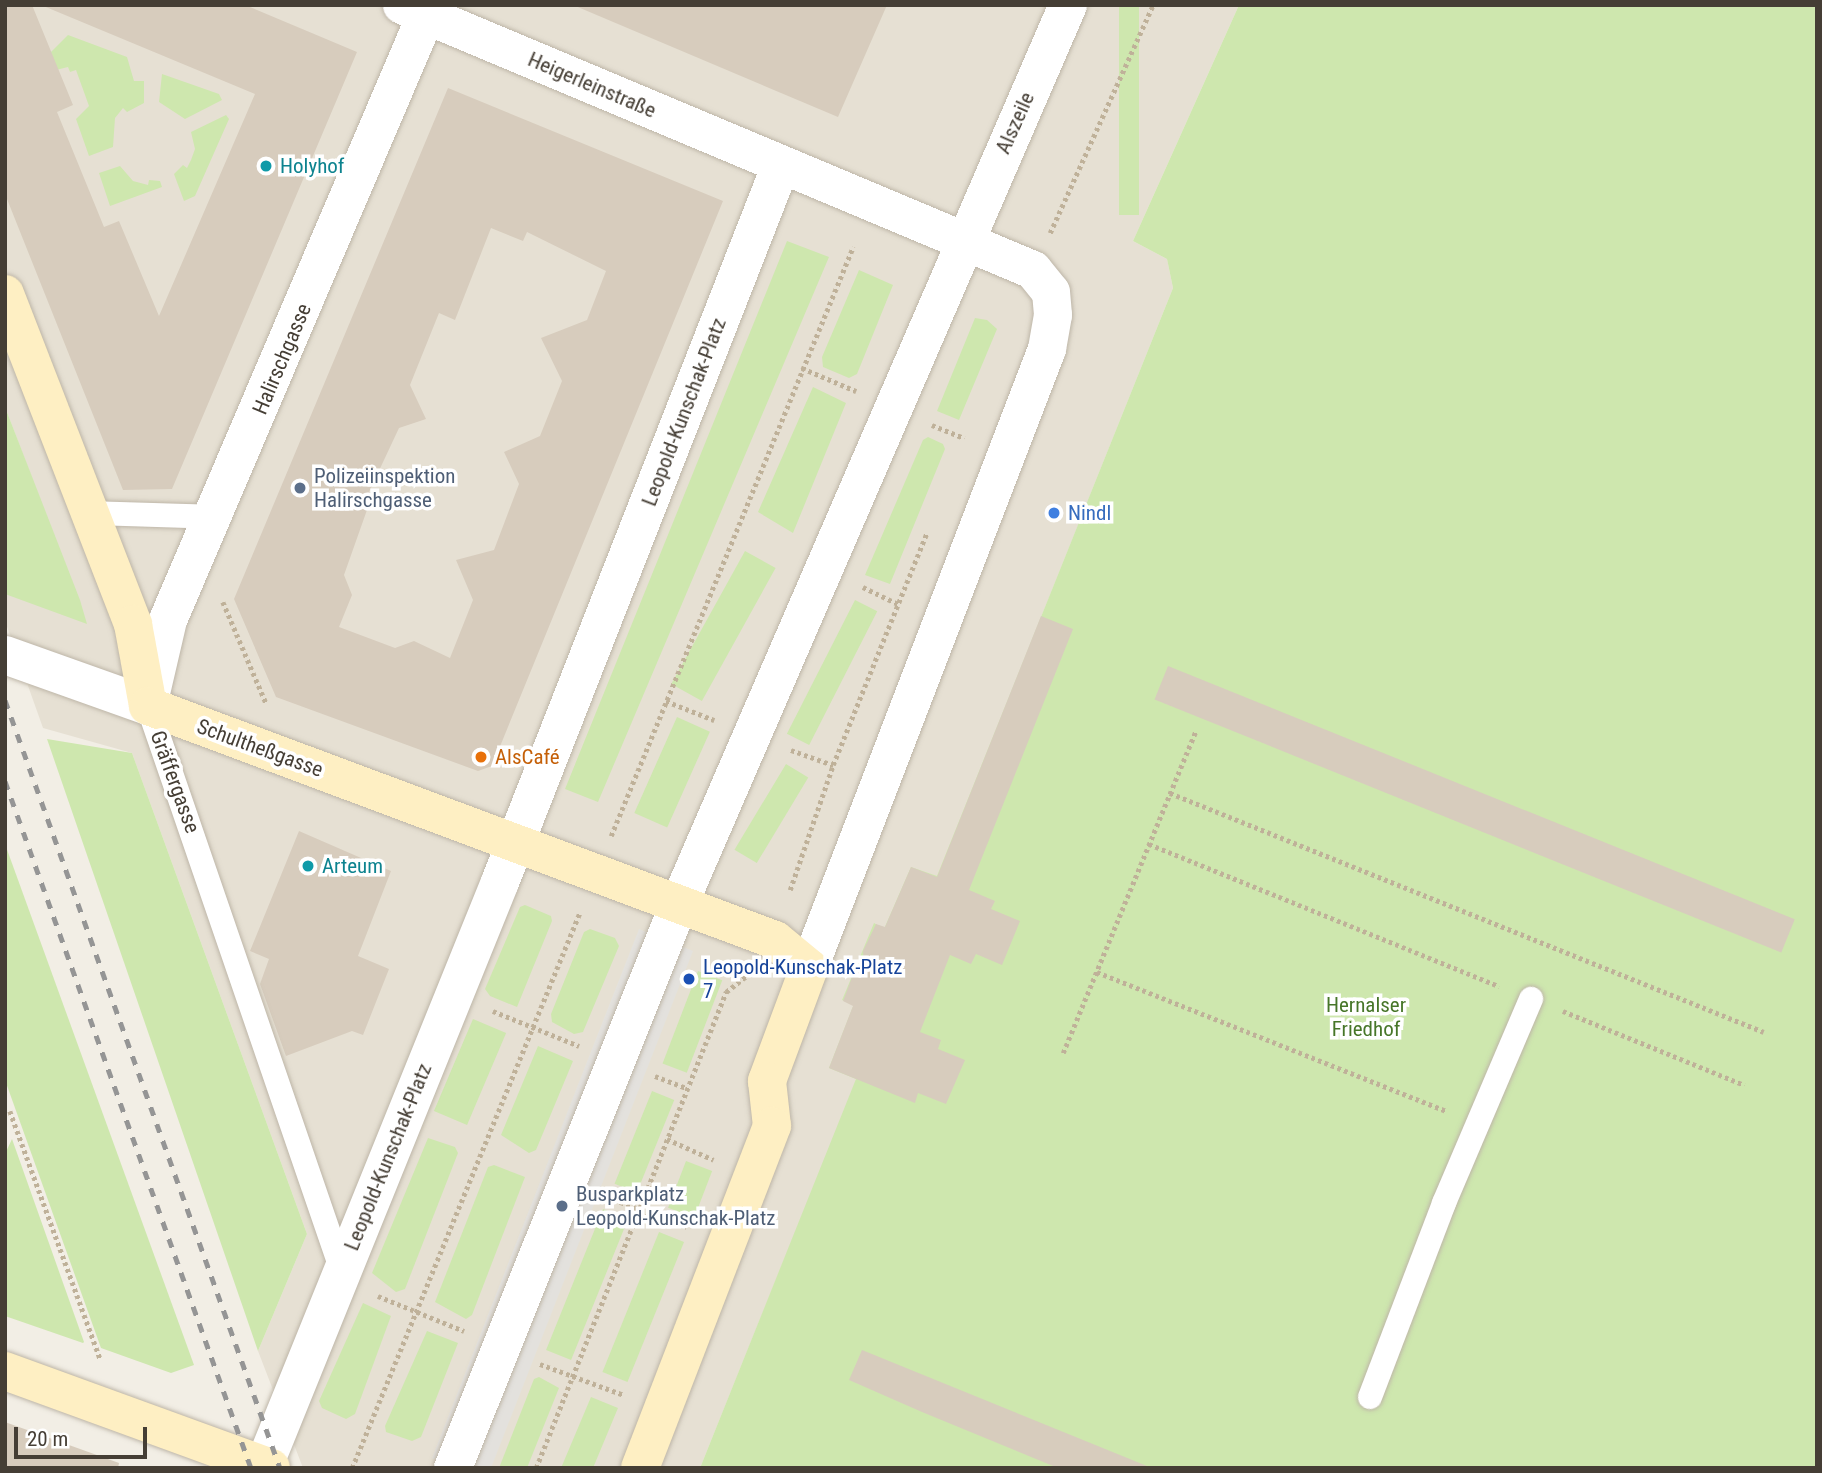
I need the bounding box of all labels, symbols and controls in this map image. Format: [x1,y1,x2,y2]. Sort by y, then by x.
street label: Heigerleinstraße [524,47,660,123]
street label: Alszeile [990,88,1040,158]
place label: Holyhof [280,153,344,179]
marker: Holyhof [258,158,274,174]
street label: Halirschgasse [247,300,317,418]
street label: Leopold-Kunschak-Platz [637,314,731,510]
place label: Polizeiinspektion Halirschgasse [314,463,455,513]
marker: Polizeiinspektion Halirschgasse [292,480,308,496]
place label: Nindl [1068,500,1111,526]
marker: Nindl [1046,505,1062,521]
street label: Schultheßgasse [194,714,326,782]
street label: Gräffergasse [145,727,205,837]
place label: AlsCafé [495,744,560,770]
marker: AlsCafé [473,749,489,765]
place label: Arteum [322,853,383,879]
marker: Arteum [300,858,316,874]
place label: Leopold-Kunschak-Platz 7 [703,954,902,1004]
marker: Leopold-Kunschak-Platz 7 [681,971,697,987]
park label: Hernalser Friedhof [1326,992,1406,1042]
street label: Leopold-Kunschak-Platz [339,1060,437,1254]
place label: Busparkplatz Leopold-Kunschak-Platz [576,1181,775,1231]
marker: Busparkplatz Leopold-Kunschak-Platz [554,1198,570,1214]
scale bar [18,1414,150,1458]
text: 20 m [27,1427,68,1451]

